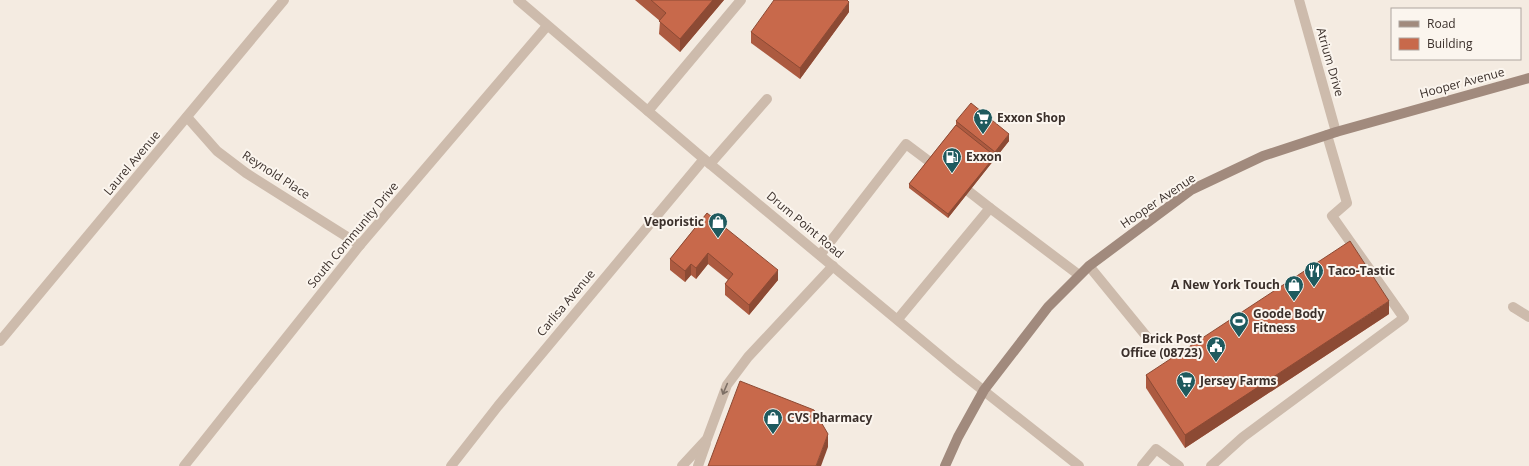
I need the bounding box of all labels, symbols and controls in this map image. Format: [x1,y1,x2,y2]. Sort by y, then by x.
legend [1391,8,1521,60]
text: Road [1427,15,1456,32]
street label: Atrium Drive [1313,26,1348,98]
text: Building [1427,35,1473,52]
street label: Hooper Avenue [1418,63,1506,102]
supermarket icon: Exxon Shop [972,107,994,135]
place label: Exxon Shop [997,109,1066,126]
street label: Laurel Avenue [99,126,164,199]
street label: Reynold Place [239,146,314,203]
fuel station icon: Exxon [941,146,963,174]
place label: Exxon [966,148,1002,165]
street label: Hooper Avenue [1117,169,1199,232]
street label: South Community Drive [303,178,402,291]
street label: Drum Point Road [763,187,848,262]
shop icon: Veporistic [707,211,729,239]
place label: Veporistic [644,213,704,230]
restaurant icon: Taco-Tastic [1303,260,1325,288]
place label: Taco-Tastic [1328,262,1395,279]
street label: Carlisa Avenue [533,265,599,340]
shop icon: A New York Touch [1283,274,1305,302]
place label: A New York Touch [1171,276,1280,293]
place label: Goode Body Fitness [1253,305,1324,336]
sports icon: Goode Body Fitness [1228,310,1250,338]
place label: Brick Post Office (08723) [1121,330,1202,361]
public building icon: Brick Post Office (08723) [1205,335,1227,363]
supermarket icon: Jersey Farms [1175,370,1197,398]
place label: Jersey Farms [1199,372,1277,389]
one-way arrow [721,383,729,395]
shop icon: CVS Pharmacy [762,407,784,435]
place label: CVS Pharmacy [787,409,872,426]

